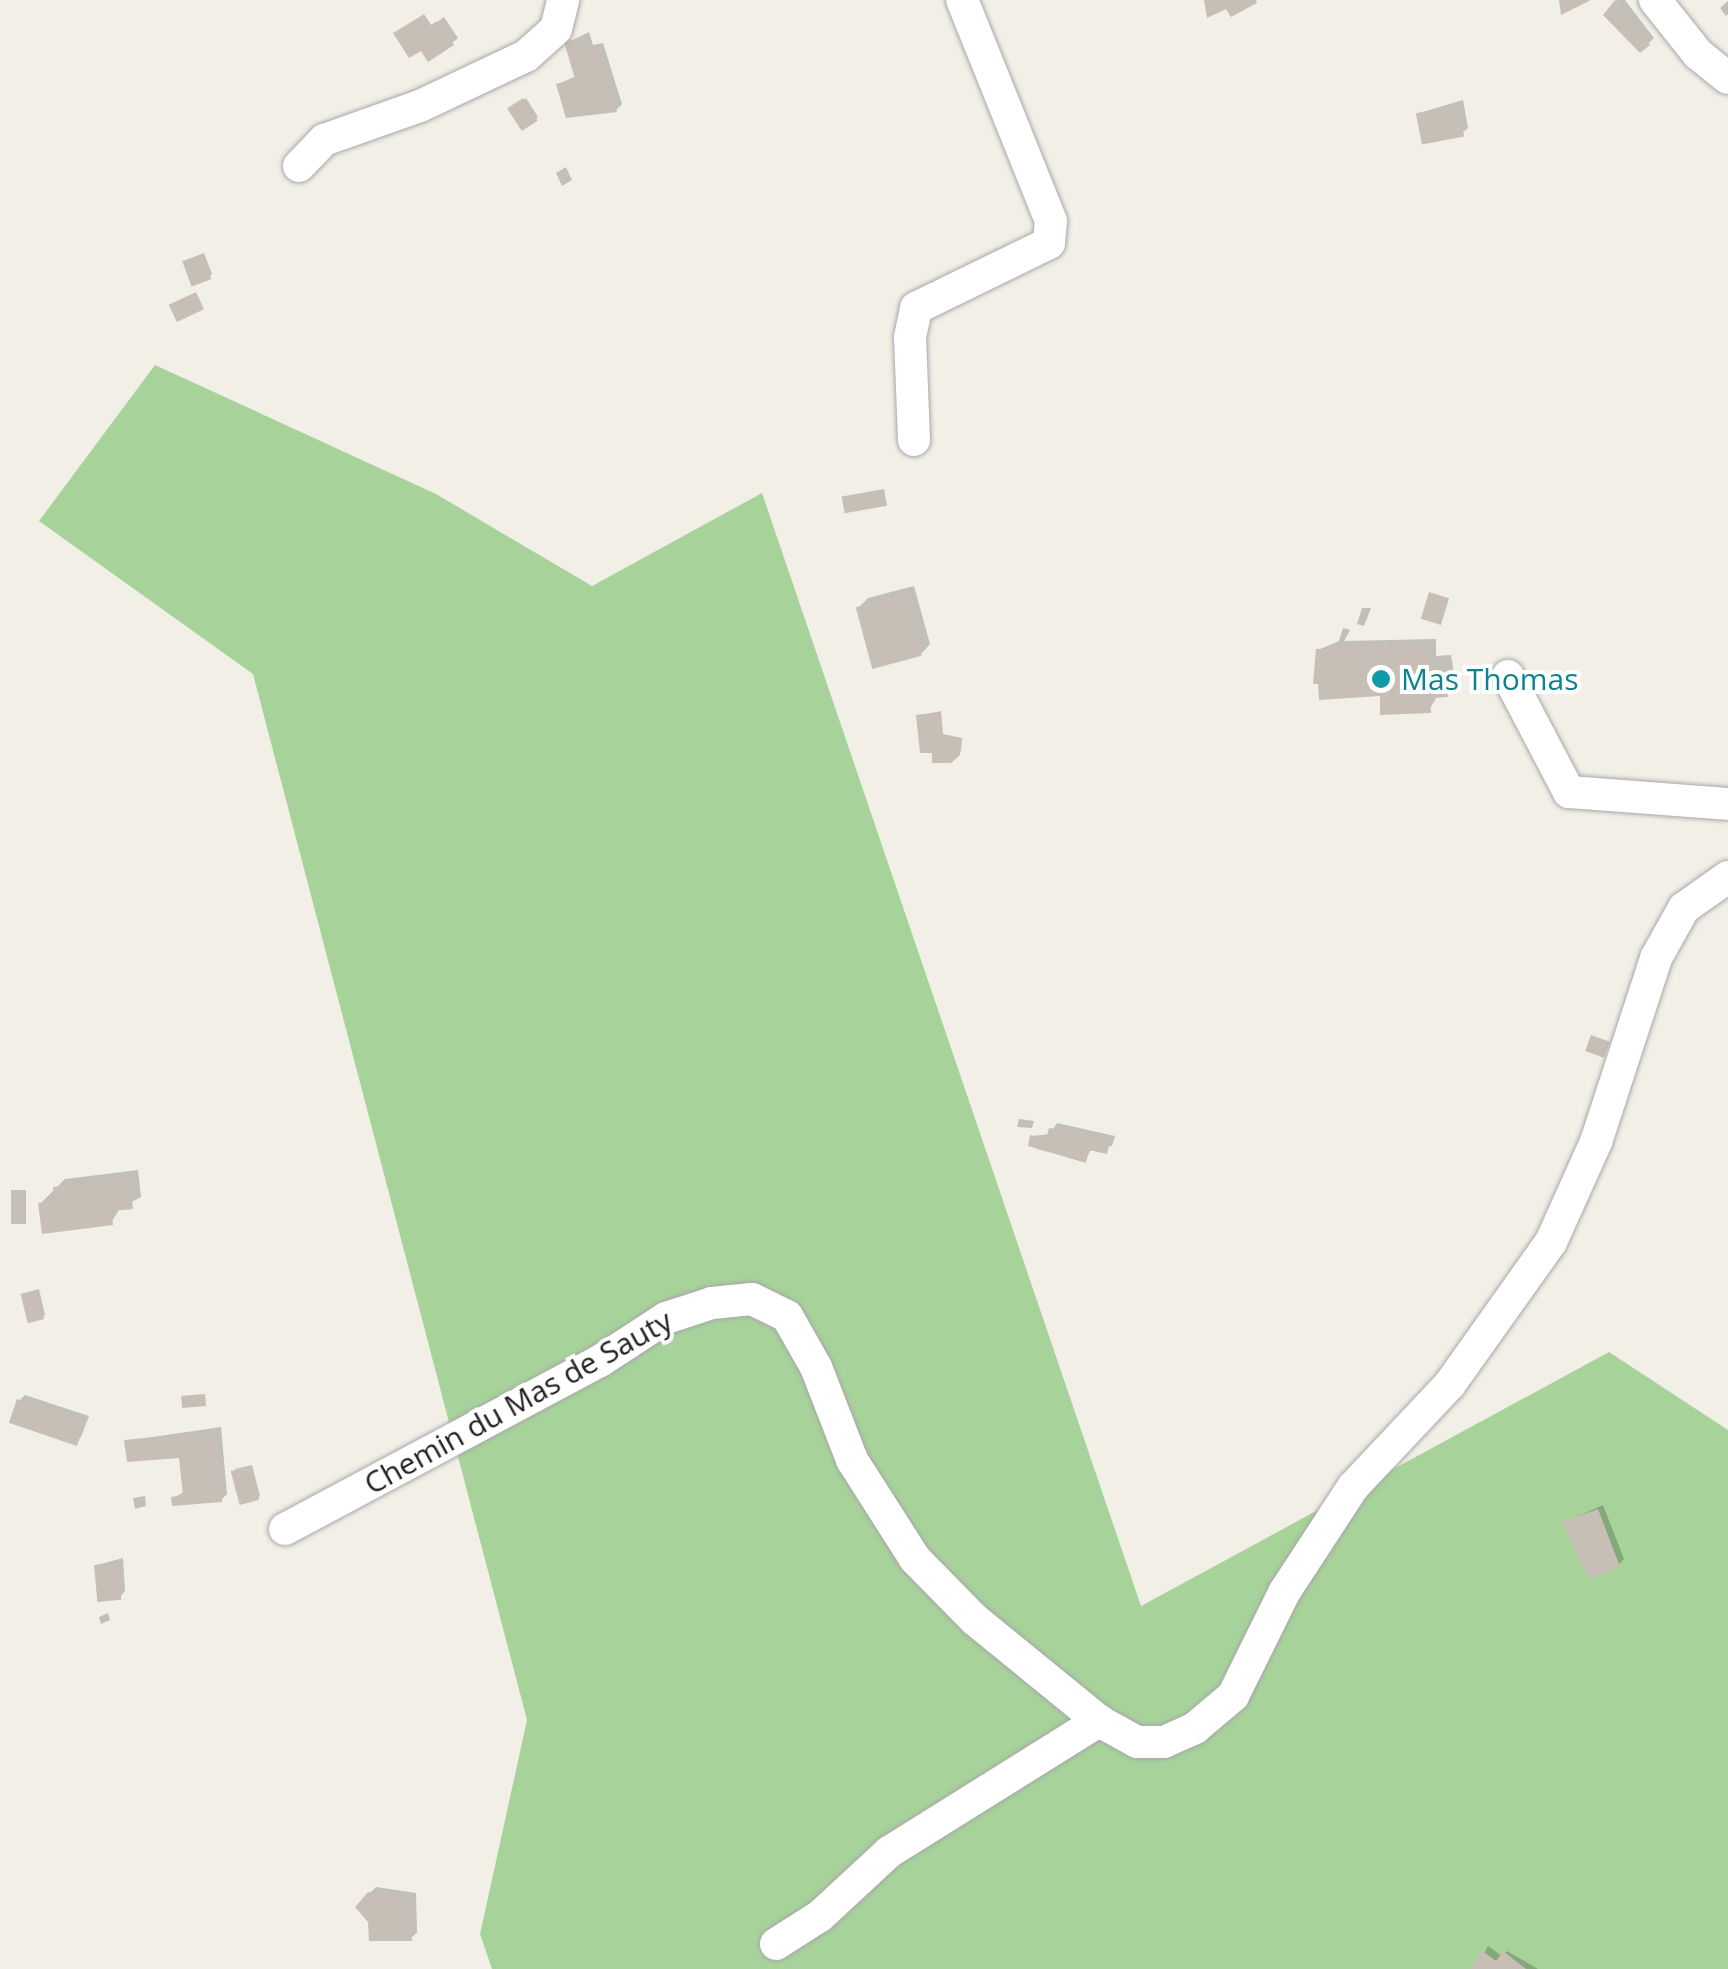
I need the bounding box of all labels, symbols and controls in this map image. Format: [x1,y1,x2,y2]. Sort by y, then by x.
place label: Mas Thomas [1401,661,1578,697]
marker: Mas Thomas [1370,668,1392,690]
street label: Chemin du Mas de Sauty [358,1302,678,1502]

